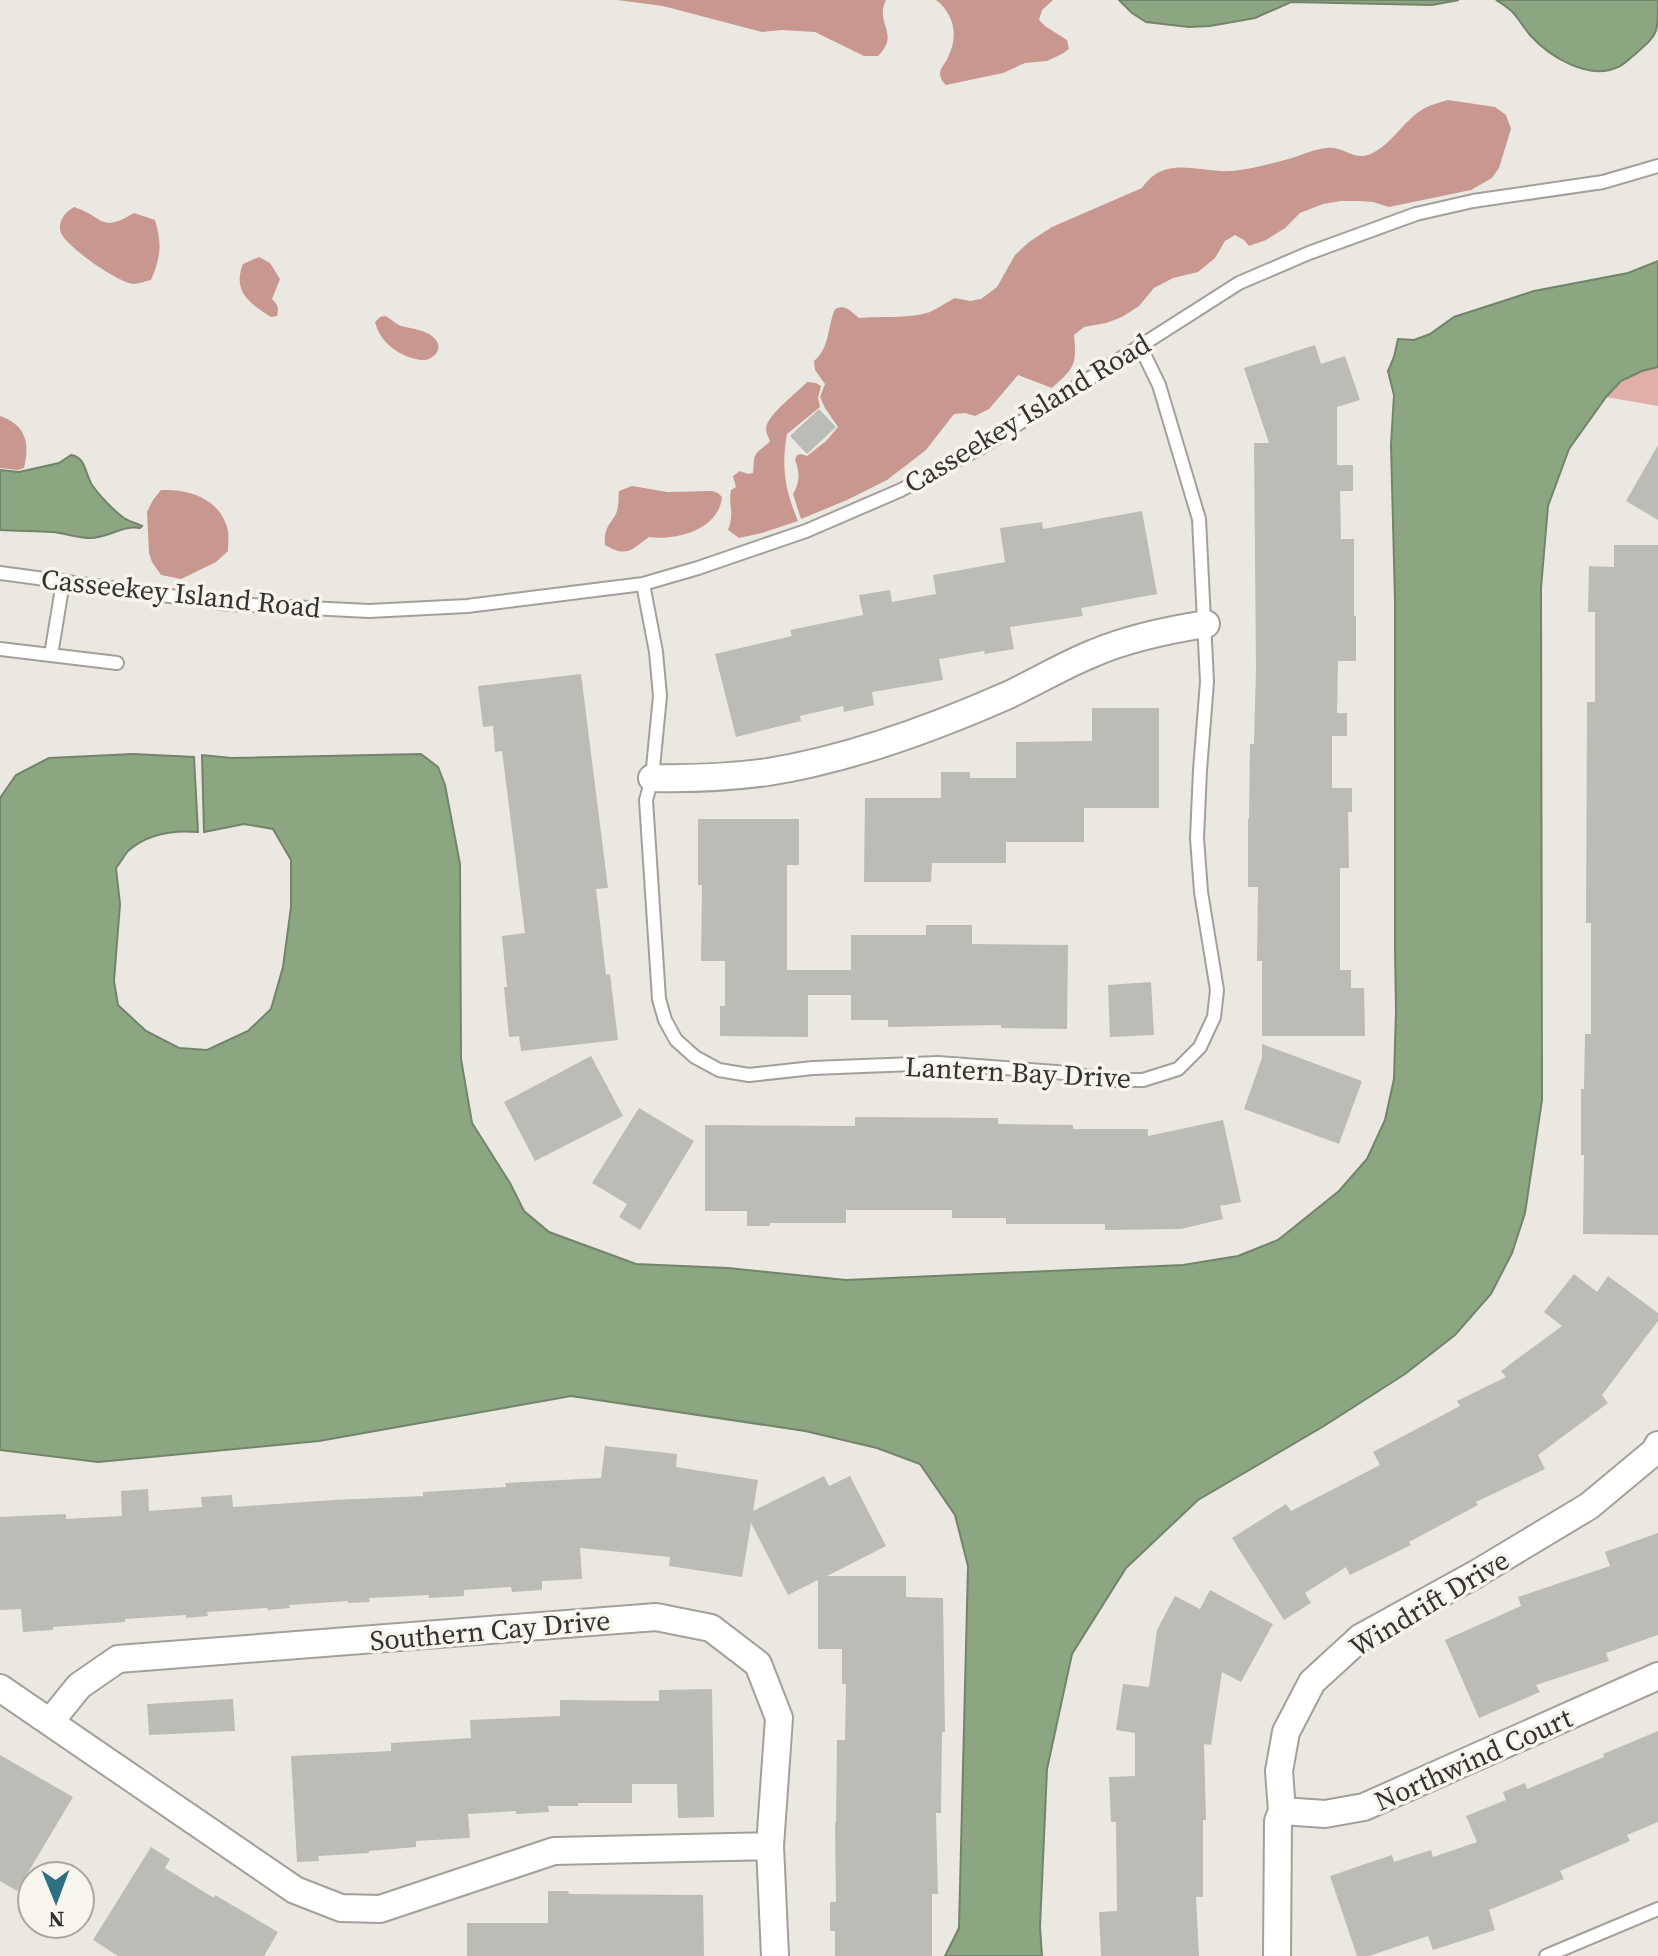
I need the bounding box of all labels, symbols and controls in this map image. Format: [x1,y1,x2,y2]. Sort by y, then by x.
street label: Casseekey Island Road [897,324,1157,502]
street label: Casseekey Island Road [39,559,323,627]
street label: Lantern Bay Drive [904,1047,1132,1097]
street label: Windrift Drive [1342,1540,1516,1666]
street label: Southern Cay Drive [368,1601,612,1659]
street label: Northwind Court [1368,1698,1579,1820]
north arrow [16,1860,96,1940]
text: N [48,1905,65,1935]

